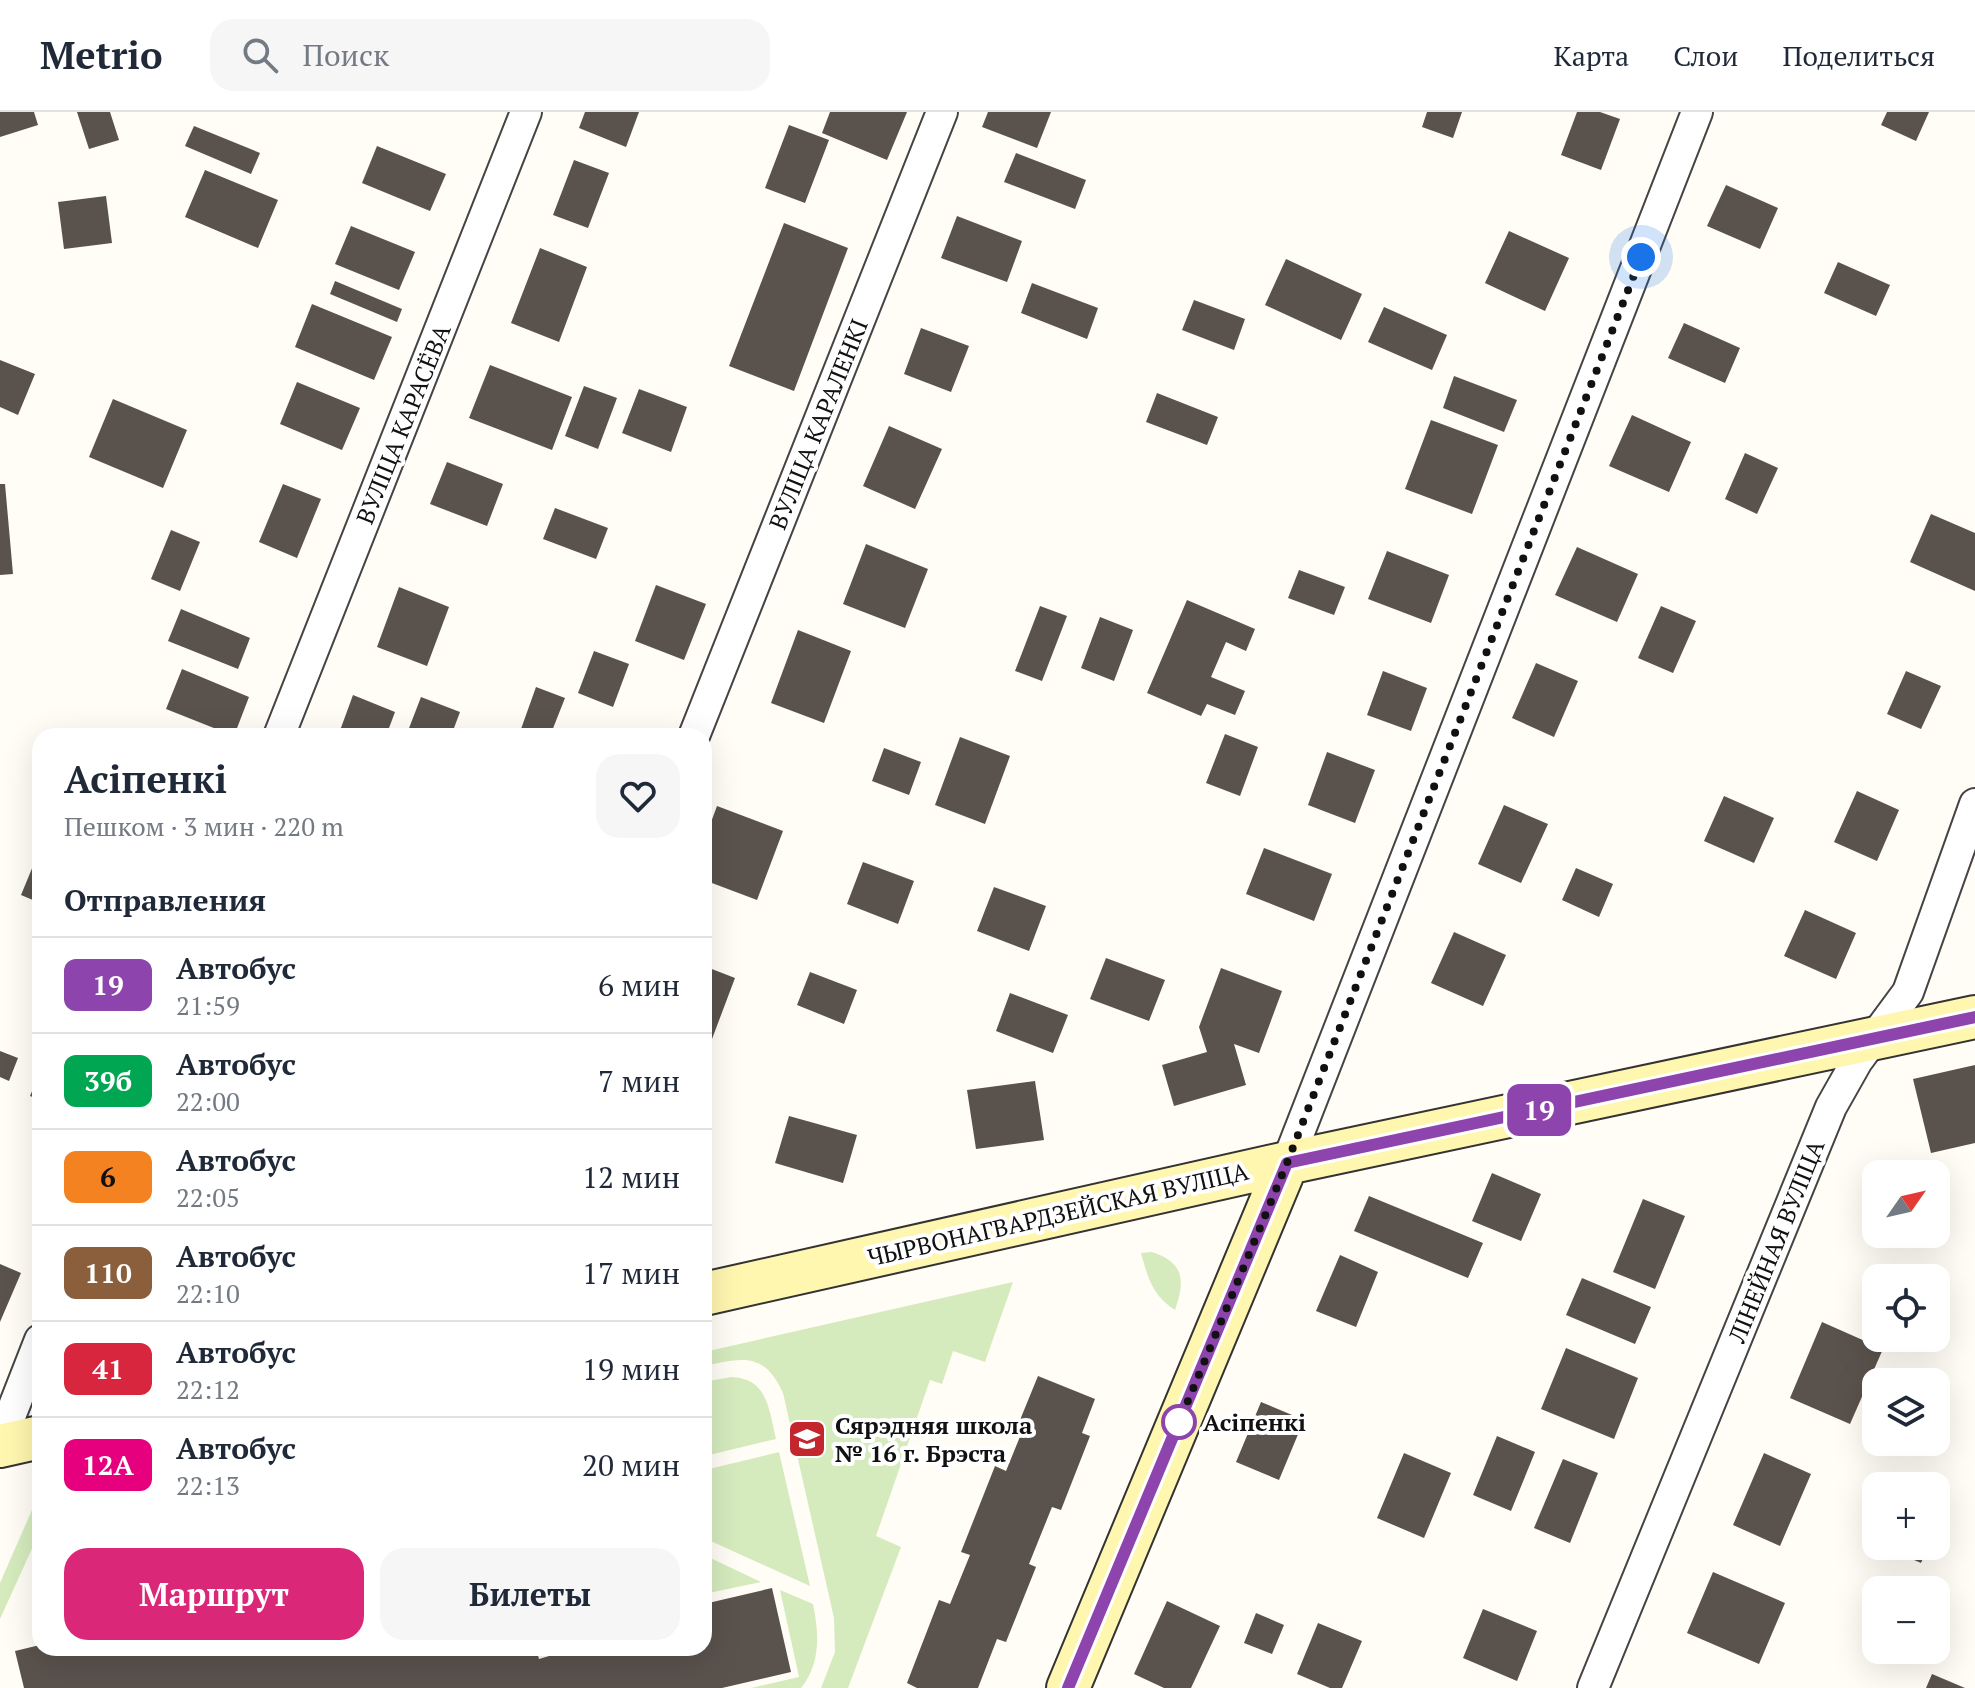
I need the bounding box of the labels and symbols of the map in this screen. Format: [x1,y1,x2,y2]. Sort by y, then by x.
your location [1621,237,1661,277]
street label: ВУЛІЦА КАРАЛЕНКІ [761,314,875,534]
street label: ВУЛІЦА КАРАСЁВА [348,319,458,529]
line badge: 19 [1503,1084,1575,1136]
street label: ЛІНЕЙНАЯ ВУЛІЦА [1720,1134,1832,1348]
street label: ЧЫРВОНАГВАРДЗЕЙСКАЯ ВУЛІЦА [865,1154,1252,1273]
north arrow [1862,1160,1950,1248]
marker: Асіпенкі [1162,1405,1196,1439]
place label: Асіпенкі [1203,1406,1306,1438]
place label: Сярэдняя школа № 16 г. Брэста [835,1409,1033,1469]
school or university icon: Сярэдняя школа № 16 г. Брэста [786,1418,828,1460]

